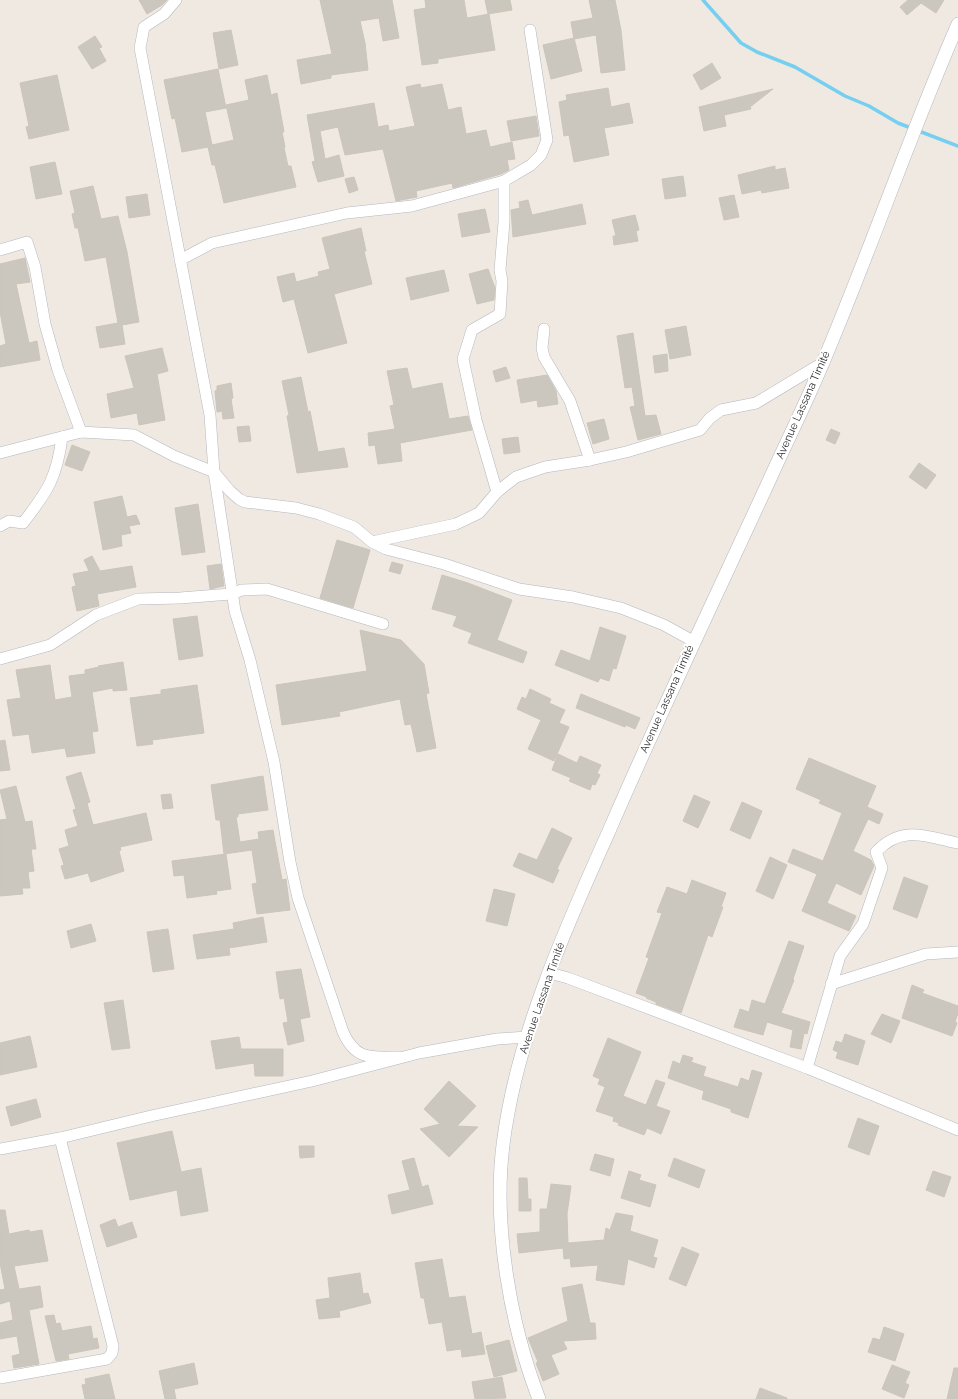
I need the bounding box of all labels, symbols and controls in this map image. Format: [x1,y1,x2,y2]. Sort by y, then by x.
street label: Avenue Lassana Timité [773,348,833,461]
street label: Avenue Lassana Timité [637,642,697,755]
street label: Avenue Lassana Timité [517,940,567,1055]

